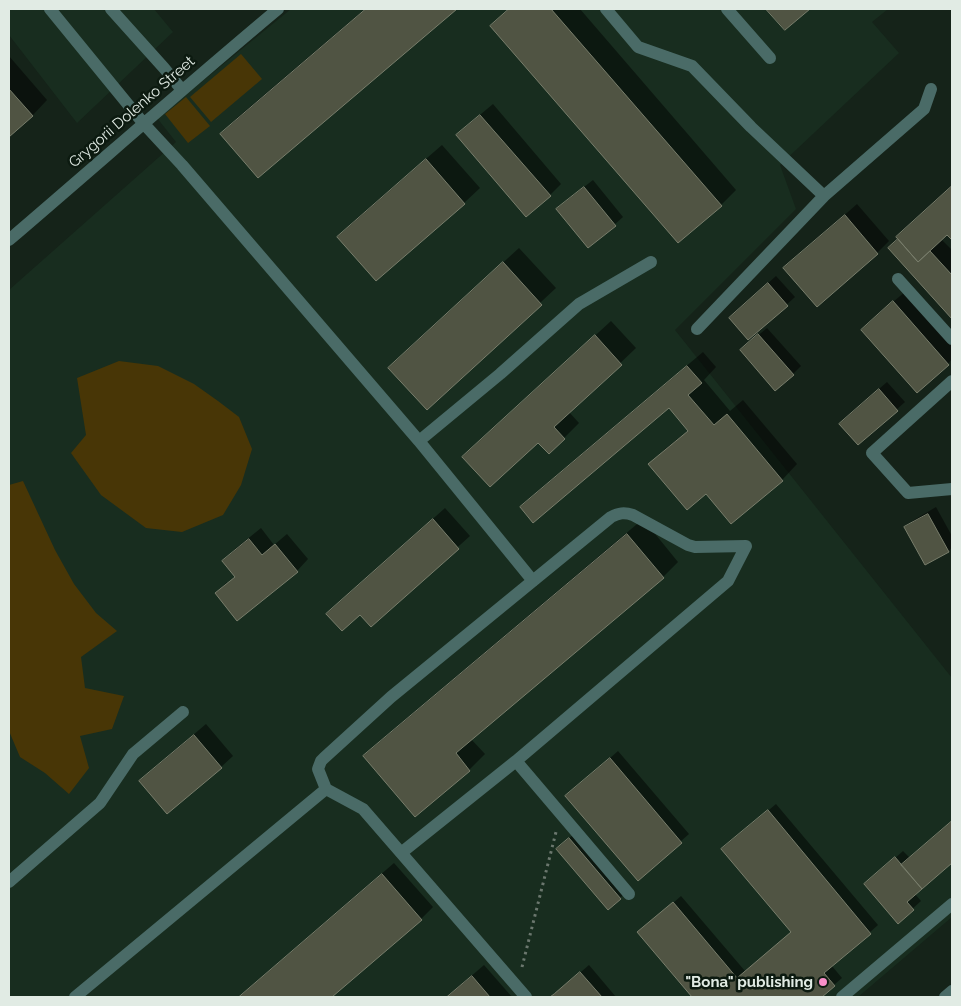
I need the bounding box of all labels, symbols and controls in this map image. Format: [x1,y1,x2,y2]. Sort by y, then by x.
street label: Grygorii Dolenko Street [65,52,199,172]
place label: "Bona" publishing [685,973,813,991]
marker: "Bona" publishing [817,976,829,988]

